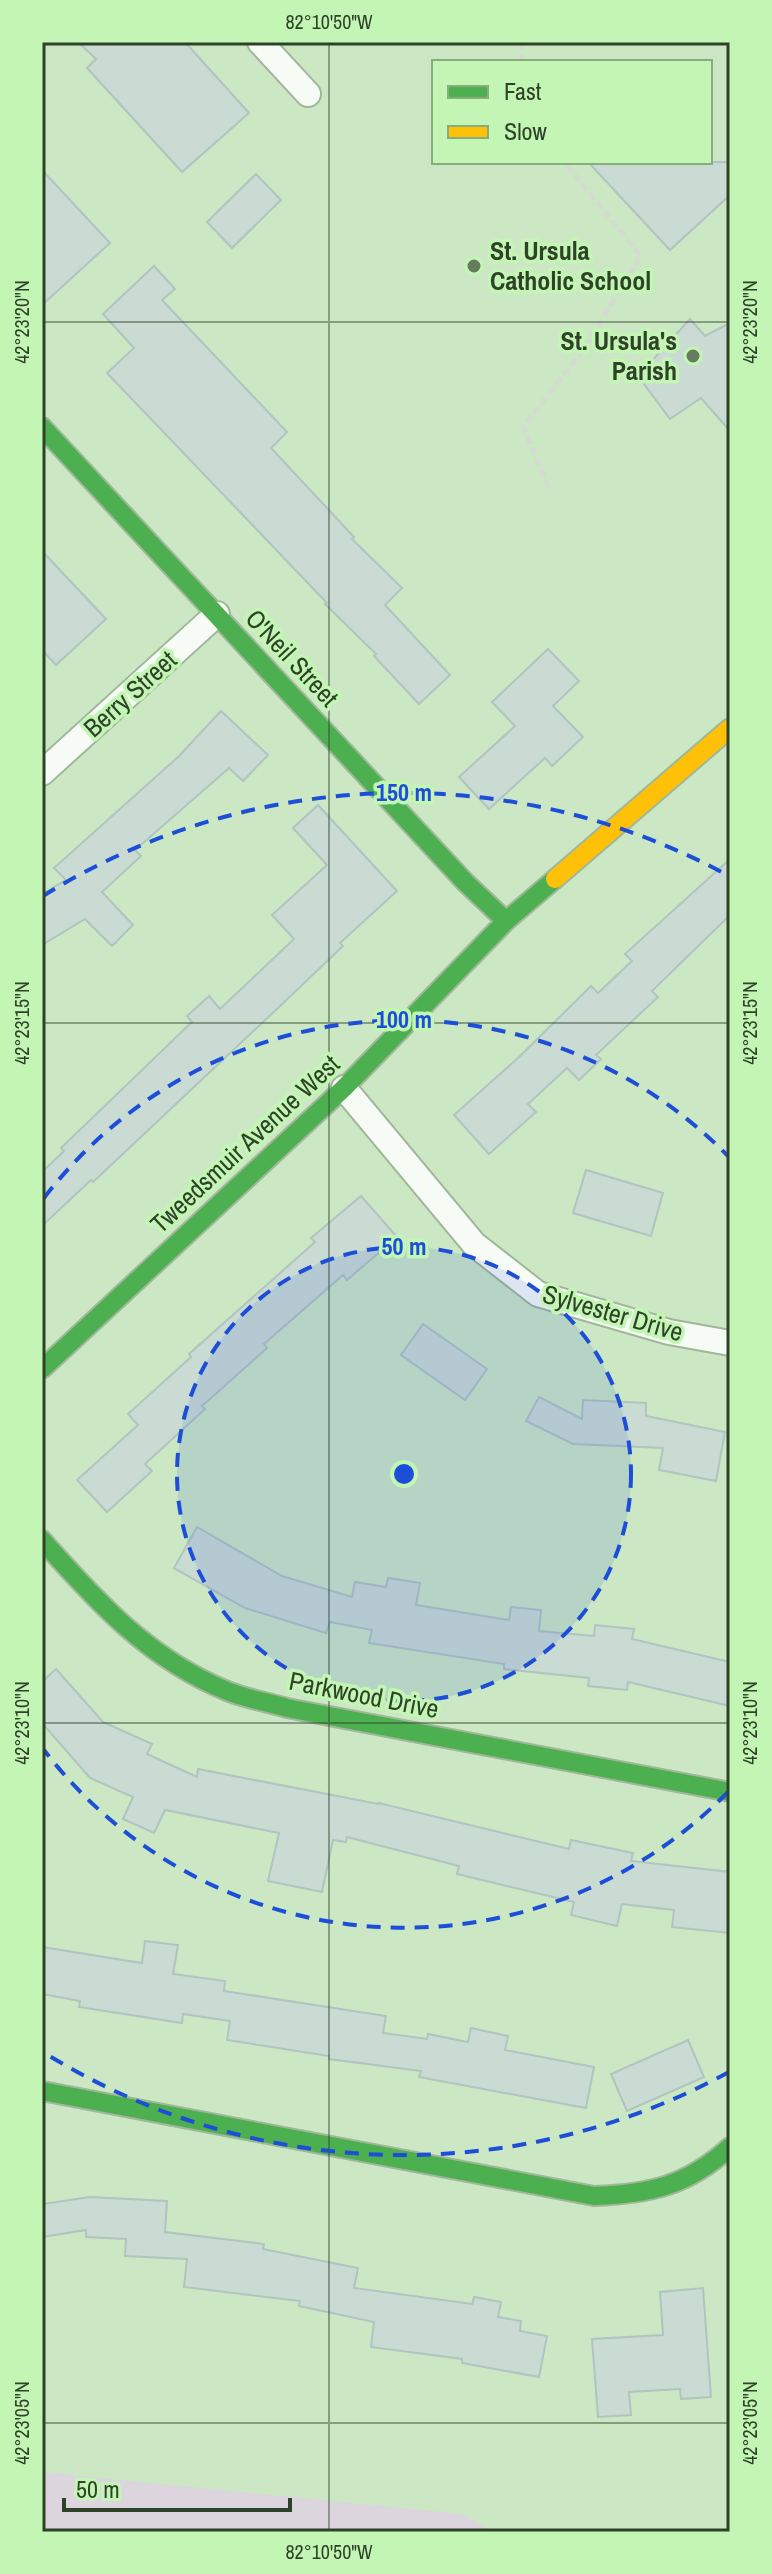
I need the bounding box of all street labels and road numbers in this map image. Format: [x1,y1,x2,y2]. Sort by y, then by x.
street label: O'Neil Street [238,601,347,714]
street label: Berry Street [76,643,184,745]
street label: Tweedsmuir Avenue West [142,1047,347,1241]
street label: Sylvester Drive [539,1276,687,1349]
street label: Parkwood Drive [286,1663,442,1726]

